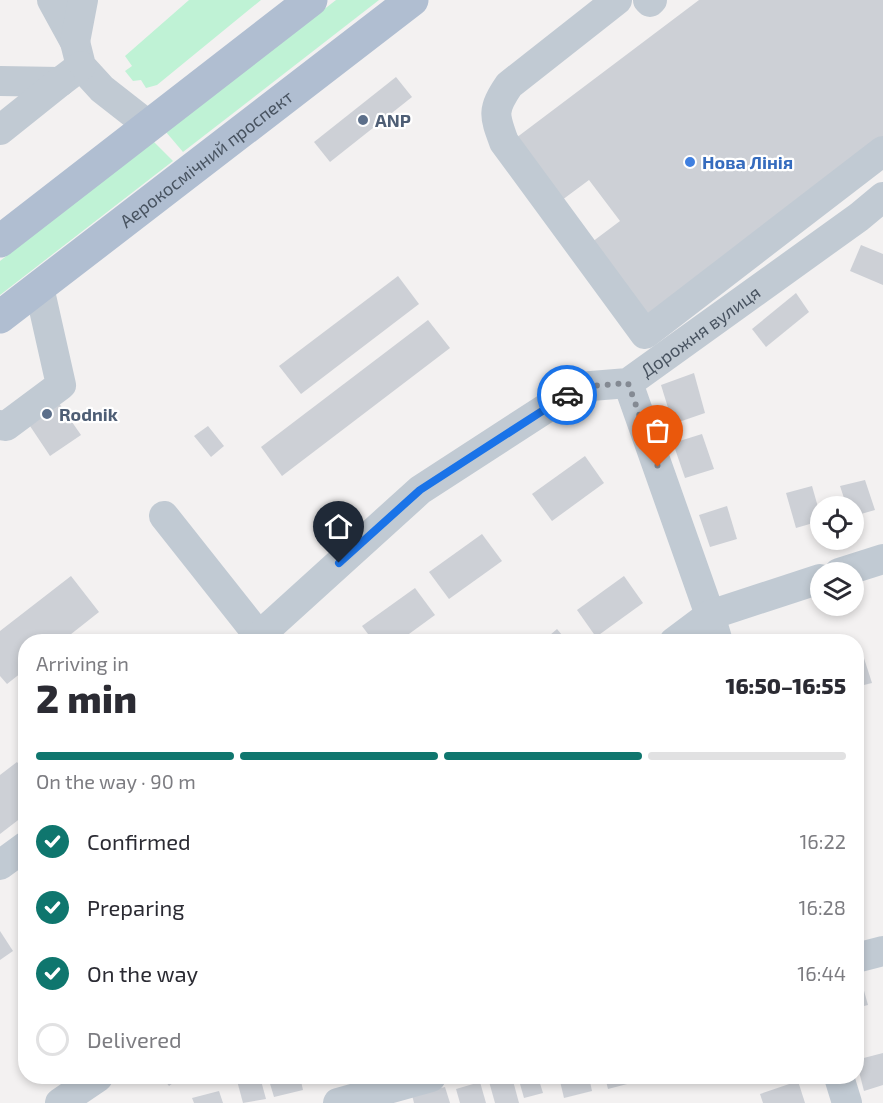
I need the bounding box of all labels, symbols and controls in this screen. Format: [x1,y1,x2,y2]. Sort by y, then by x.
street label: Аерокосмічний проспект [115,85,297,232]
place label: ANP [375,109,411,131]
marker: ANP [356,113,370,127]
place label: Нова Лінія [702,151,793,173]
marker: Нова Лінія [683,155,697,169]
street label: Дорожня вулиця [636,281,764,382]
courier [537,365,597,425]
icon: car [551,379,584,412]
place label: Rodnik [59,403,118,425]
pin [632,405,683,467]
marker: Rodnik [40,407,54,421]
icon: bag [641,414,674,447]
map controls [810,496,864,616]
button: locate [810,496,864,550]
pin [313,501,364,563]
icon: home [322,510,355,543]
button: layers [810,562,864,616]
text: Arriving in [36,651,129,675]
text: 16:50–16:55 [725,672,846,698]
text: 2 min [36,674,137,721]
text: On the way · 90 m [36,769,196,793]
icon: check [36,825,69,858]
text: Confirmed [87,828,191,854]
text: 16:22 [799,829,846,853]
icon: check [36,891,69,924]
text: Preparing [87,894,185,920]
text: 16:28 [799,895,846,919]
icon: check [36,957,69,990]
text: On the way [87,960,198,986]
text: 16:44 [797,961,846,985]
text: Delivered [87,1026,182,1052]

